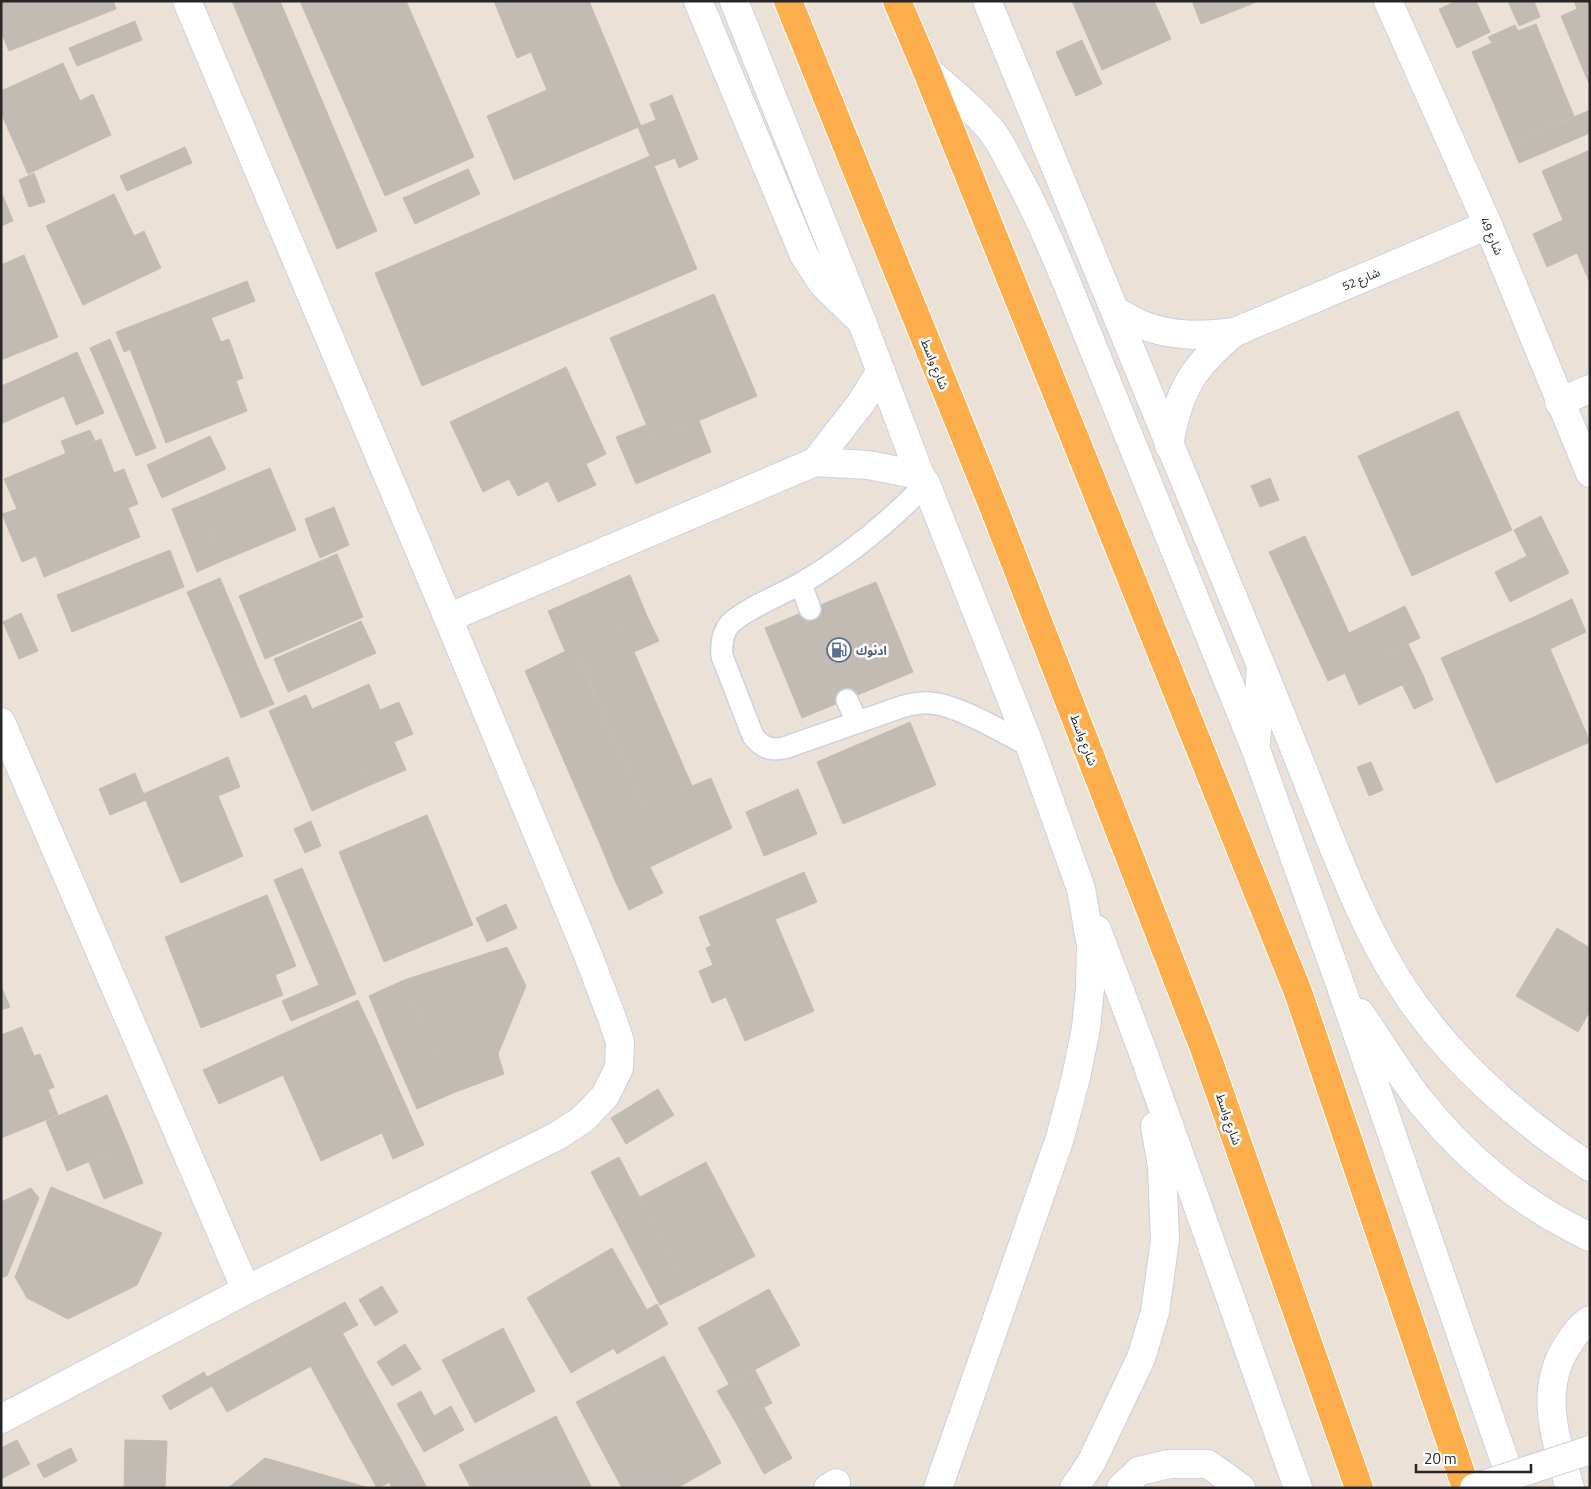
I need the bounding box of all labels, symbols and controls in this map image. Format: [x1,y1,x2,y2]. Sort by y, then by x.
street label: شارع 49 [1476,214,1508,258]
street label: شارع 52 [1339,263,1383,295]
street label: شارع واسط [916,336,954,392]
fuel station icon: ادنوك [826,637,852,663]
place label: ادنوك [856,641,887,660]
street label: شارع واسط [1066,712,1102,768]
street label: شارع واسط [1211,1091,1247,1147]
scale bar [1416,1442,1531,1474]
text: 20 m [1424,1447,1457,1470]

